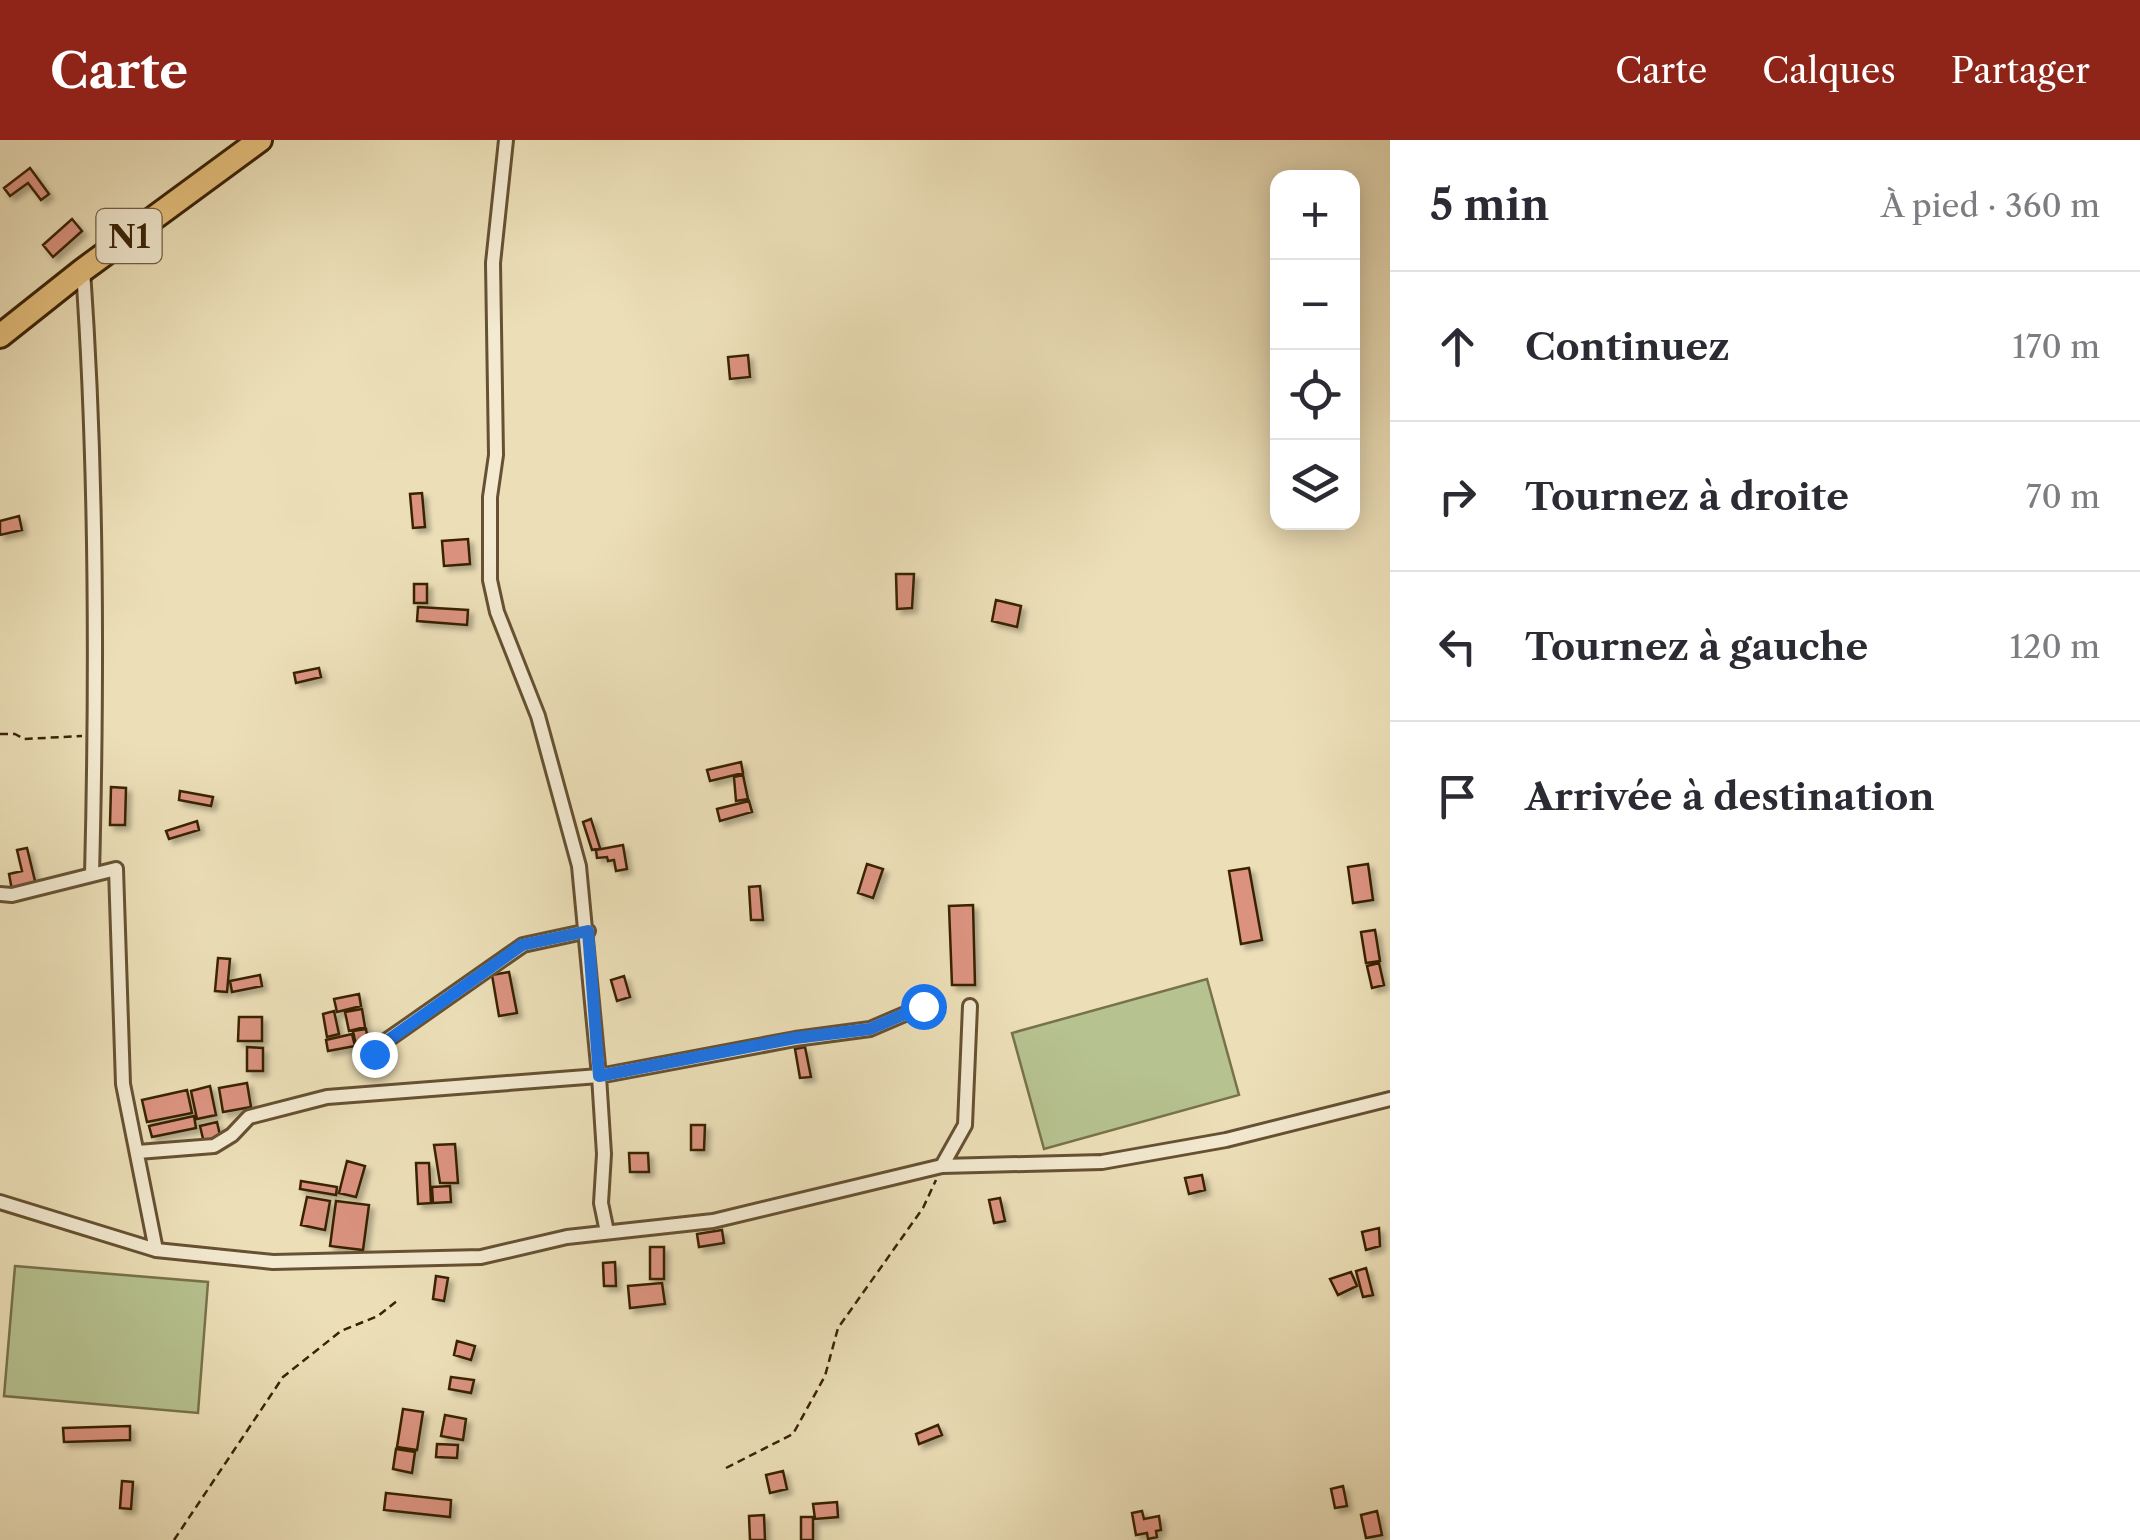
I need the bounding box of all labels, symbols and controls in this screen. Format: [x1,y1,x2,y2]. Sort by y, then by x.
text: Carte [50,41,188,100]
text: Carte [1615,49,1707,92]
text: Calques [1762,49,1896,92]
text: Partager [1951,49,2090,92]
map controls [1270,170,1360,530]
button: + [1270,170,1360,260]
text: 5 min [1430,179,1549,231]
text: À pied · 360 m [1881,186,2100,225]
road number: N1 [96,209,162,263]
button: − [1270,260,1360,350]
icon: ahead [1430,319,1485,374]
text: Continuez [1525,323,1730,370]
text: 170 m [2012,327,2100,366]
button: locate [1270,350,1360,440]
button: layers [1270,440,1360,530]
icon: right [1430,469,1485,524]
text: Tournez à droite [1525,473,1849,520]
text: 70 m [2026,477,2100,516]
icon: left [1430,619,1485,674]
text: Tournez à gauche [1525,623,1868,670]
text: 120 m [2010,627,2100,666]
icon: arrive [1430,769,1485,824]
text: Arrivée à destination [1525,773,1935,820]
route start [901,984,947,1030]
route end [352,1032,398,1078]

